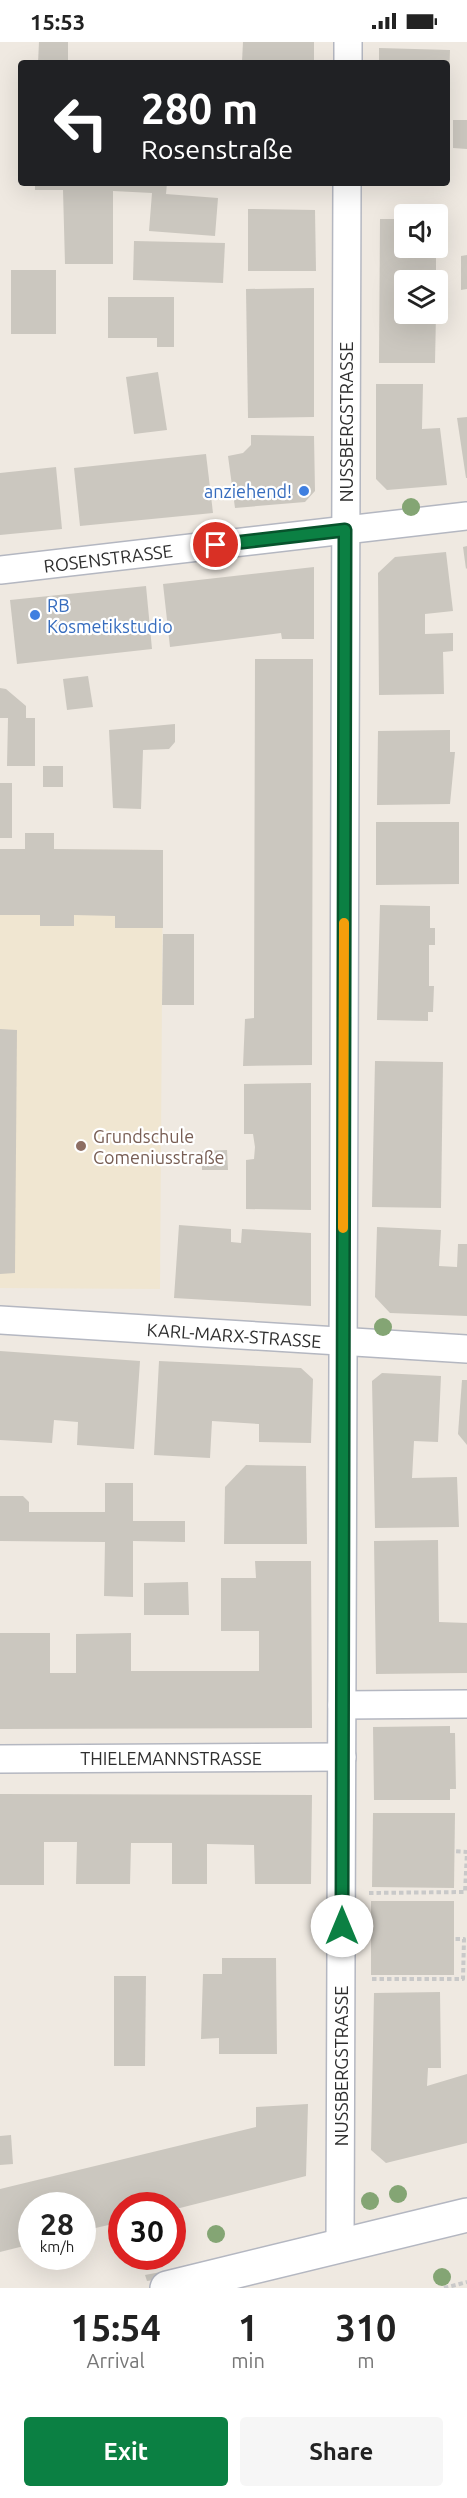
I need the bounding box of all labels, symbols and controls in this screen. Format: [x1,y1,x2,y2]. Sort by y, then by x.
text: 15:53 [30,9,85,34]
icon: left [42,84,120,162]
text: 280 m [141,85,258,132]
text: Rosenstraße [141,134,293,164]
map controls [394,204,448,324]
button: sound [394,204,448,258]
button: layers [394,270,448,324]
street label: NUSSBERGSTRASSE [336,342,356,502]
place label: anziehend! [204,481,292,501]
marker: anziehend! [297,484,311,498]
pin [190,519,241,570]
icon: arrive [199,528,232,561]
street label: ROSENSTRASSE [42,540,174,576]
place label: RB Kosmetikstudio [47,595,173,636]
marker: RB Kosmetikstudio [28,608,42,622]
place label: Grundschule Comeniusstraße [93,1126,225,1167]
marker: Grundschule Comeniusstraße [74,1139,88,1153]
street label: KARL-MARX-STRASSE [146,1319,322,1351]
street label: THIELEMANNSTRASSE [80,1748,262,1768]
position arrow [310,1894,374,1958]
street label: NUSSBERGSTRASSE [331,1986,351,2146]
speed limit sign: 30 [108,2192,186,2270]
text: 28 [40,2207,74,2241]
text: km/h [40,2238,74,2255]
text: 15:54 [71,2307,161,2348]
text: 1 [238,2307,258,2348]
text: 310 [335,2307,396,2348]
text: Arrival [87,2349,145,2372]
text: min [231,2349,265,2372]
text: m [357,2349,375,2372]
button: Exit [24,2417,228,2486]
button: Share [240,2417,443,2486]

